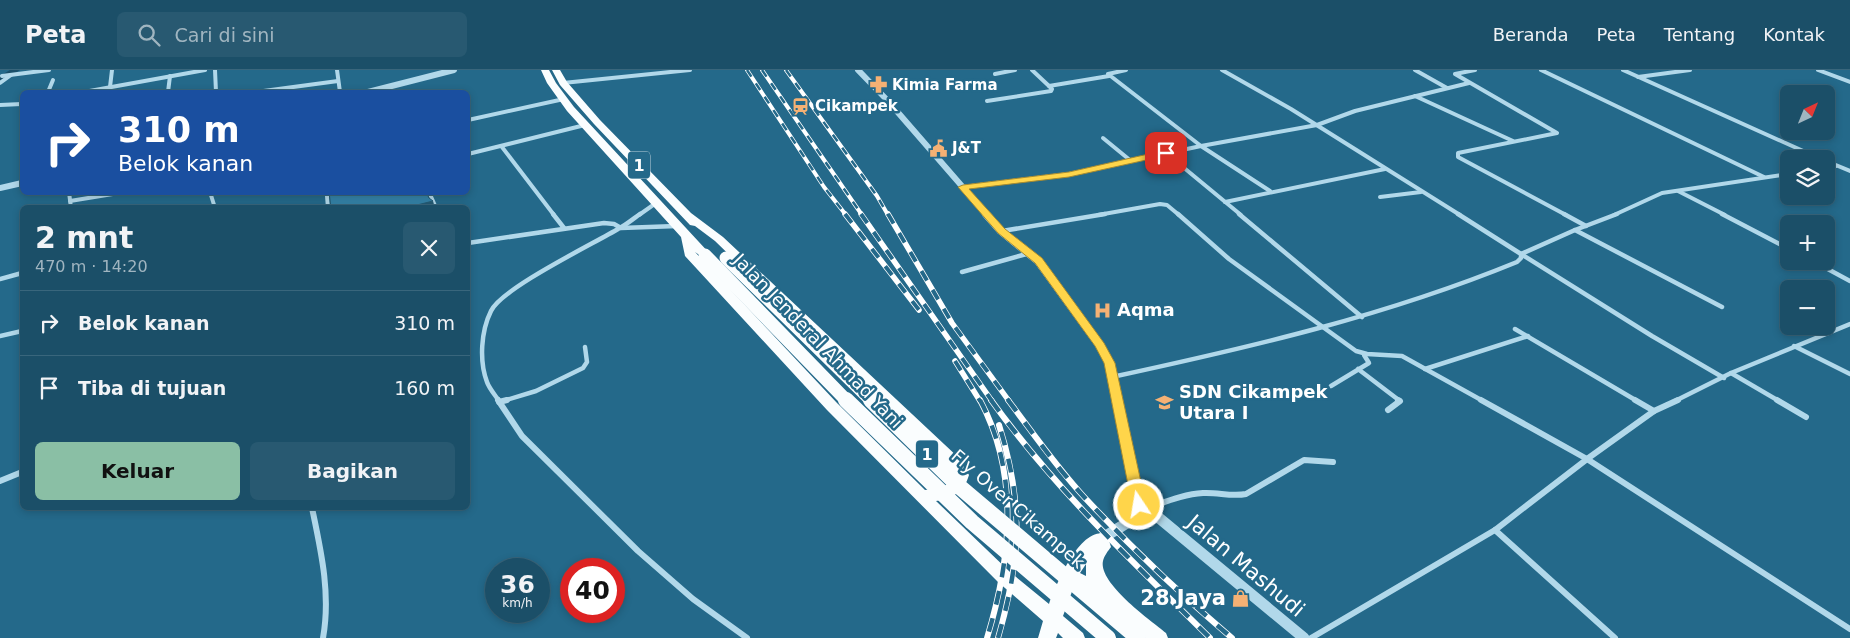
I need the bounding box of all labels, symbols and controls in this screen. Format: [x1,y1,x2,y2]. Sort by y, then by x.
search box [117,12,467,57]
text: Peta [25,21,87,49]
icon: search [135,21,163,49]
text: Cari di sini [175,24,274,46]
text: Beranda [1493,24,1568,45]
text: Peta [1596,24,1636,45]
text: Tentang [1664,24,1735,45]
text: Kontak [1763,24,1825,45]
pharmacy icon: Kimia Farma [868,75,888,95]
place label: Kimia Farma [892,76,998,94]
north arrow [1780,85,1835,140]
map controls [1780,85,1835,335]
station icon: Cikampek [791,96,811,116]
place label: Cikampek [815,97,899,115]
icon: right [35,110,100,175]
text: 310 m [118,110,240,150]
pin [1145,132,1187,174]
public building icon: J&T [928,138,948,158]
place label: J&T [951,139,982,157]
icon: arrive [1152,139,1180,167]
button: layers [1780,150,1835,205]
text: Belok kanan [118,151,253,176]
road number: 1 [628,152,650,178]
button: + [1780,215,1835,270]
text: 2 mnt [35,220,133,255]
button: close [403,222,455,274]
street label: Jalan Jenderal Ahmad Yani [729,248,907,432]
text: 470 m · 14:20 [35,257,148,276]
button: − [1780,280,1835,335]
place label: Aqma [1117,299,1175,320]
hospital icon: Aqma [1093,300,1113,320]
icon: right [35,309,63,337]
text: Belok kanan [78,312,210,334]
text: 310 m [394,312,455,334]
icon: arrive [35,374,63,402]
text: Tiba di tujuan [78,377,226,399]
text: 160 m [394,377,455,399]
place label: SDN Cikampek Utara I [1179,381,1329,423]
school or university icon: SDN Cikampek Utara I [1155,392,1175,412]
road number: 1 [916,440,938,468]
button: Keluar [35,442,240,500]
button: Bagikan [250,442,455,500]
street label: Fly Over Cikampek [947,445,1090,573]
position arrow [1112,478,1164,530]
street label: Jalan Mashudi [1181,509,1309,622]
speed limit sign: 40 [560,558,625,623]
text: 36 [500,570,535,599]
place label: 28 Jaya [1140,586,1226,610]
shop icon: 28 Jaya [1230,588,1250,608]
text: km/h [502,596,533,610]

